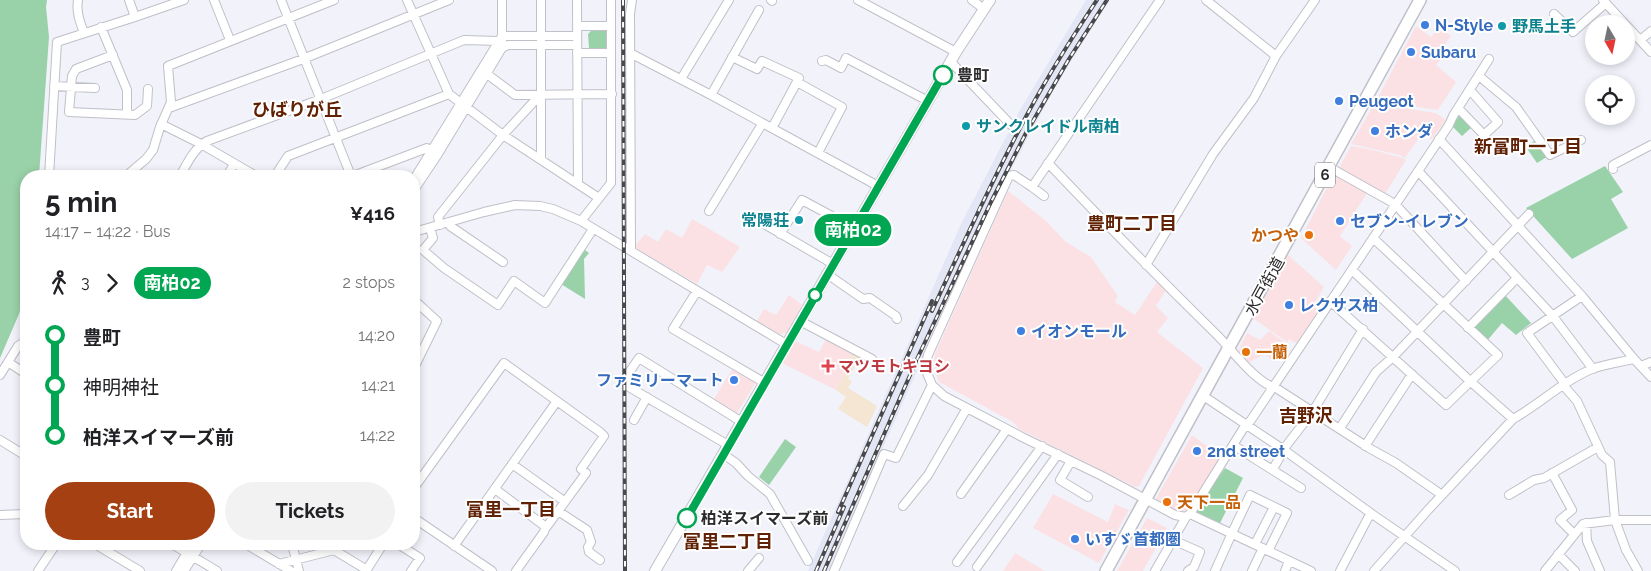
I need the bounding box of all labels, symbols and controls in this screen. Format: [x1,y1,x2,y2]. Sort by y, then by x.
north arrow [1585,15,1635,65]
map controls [1585,15,1635,125]
place label: N-Style [1435,16,1493,35]
place label: 野馬土手 [1512,17,1576,36]
marker: N-Style [1419,19,1431,31]
marker: 野馬土手 [1496,20,1508,32]
place label: Subaru [1421,43,1476,62]
marker: Subaru [1405,46,1417,58]
marker: 豊町 [933,65,953,85]
place label: 豊町 [957,66,989,85]
button: locate [1585,75,1635,125]
place label: Peugeot [1349,92,1414,111]
marker: Peugeot [1333,95,1345,107]
district label: ひばりが丘 [252,99,342,120]
place label: サンクレイドル南柏 [976,117,1120,136]
marker: サンクレイドル南柏 [960,120,972,132]
place label: ホンダ [1385,122,1433,141]
marker: ホンダ [1369,125,1381,137]
district label: 新富町一丁目 [1474,136,1582,157]
road number: 6 [1315,162,1335,188]
text: 5 min [45,186,117,219]
text: ¥416 [350,202,395,224]
place label: 常陽荘 [741,211,789,230]
place label: セブン-イレブン [1350,212,1469,231]
district label: 豊町二丁目 [1087,213,1177,234]
marker: 常陽荘 [793,214,805,226]
line badge: 南柏02 [818,214,888,246]
marker: セブン-イレブン [1334,215,1346,227]
text: 南柏02 [824,219,882,240]
text: 14:17 – 14:22 · Bus [45,222,171,241]
place label: かつや [1251,226,1299,245]
marker: かつや [1303,229,1315,241]
street label: 水戸街道 [1241,254,1288,319]
icon: walk [45,269,73,297]
icon: forward [98,269,126,297]
text: 南柏02 [144,272,201,293]
text: 3 [81,273,90,292]
text: 2 stops [343,273,395,292]
unlabelled marker [808,288,822,302]
place label: レクサス柏 [1299,296,1379,315]
marker: レクサス柏 [1283,299,1295,311]
place label: イオンモール [1031,322,1127,341]
marker: イオンモール [1015,325,1027,337]
text: 豊町 [83,326,121,348]
text: 14:20 [358,326,395,345]
place label: 一蘭 [1256,343,1288,362]
marker: 一蘭 [1240,346,1252,358]
place label: マツモトキヨシ [838,357,950,376]
marker: マツモトキヨシ [822,360,834,372]
place label: ファミリーマート [596,371,724,390]
marker: ファミリーマート [728,374,740,386]
text: 神明神社 [83,376,159,398]
text: 14:21 [361,376,395,395]
district label: 吉野沢 [1279,405,1333,426]
text: 柏洋スイマーズ前 [83,426,234,448]
text: 14:22 [360,426,395,445]
place label: 2nd street [1207,442,1285,461]
marker: 2nd street [1191,445,1203,457]
button: Start [45,482,215,540]
button: Tickets [225,482,395,540]
place label: 天下一品 [1177,493,1241,512]
marker: 天下一品 [1161,496,1173,508]
district label: 富里一丁目 [466,499,556,520]
marker: 柏洋スイマーズ前 [677,508,697,528]
place label: 柏洋スイマーズ前 [701,509,828,528]
place label: いすゞ首都圏 [1085,530,1181,549]
district label: 富里二丁目 [683,531,773,552]
marker: いすゞ首都圏 [1069,533,1081,545]

